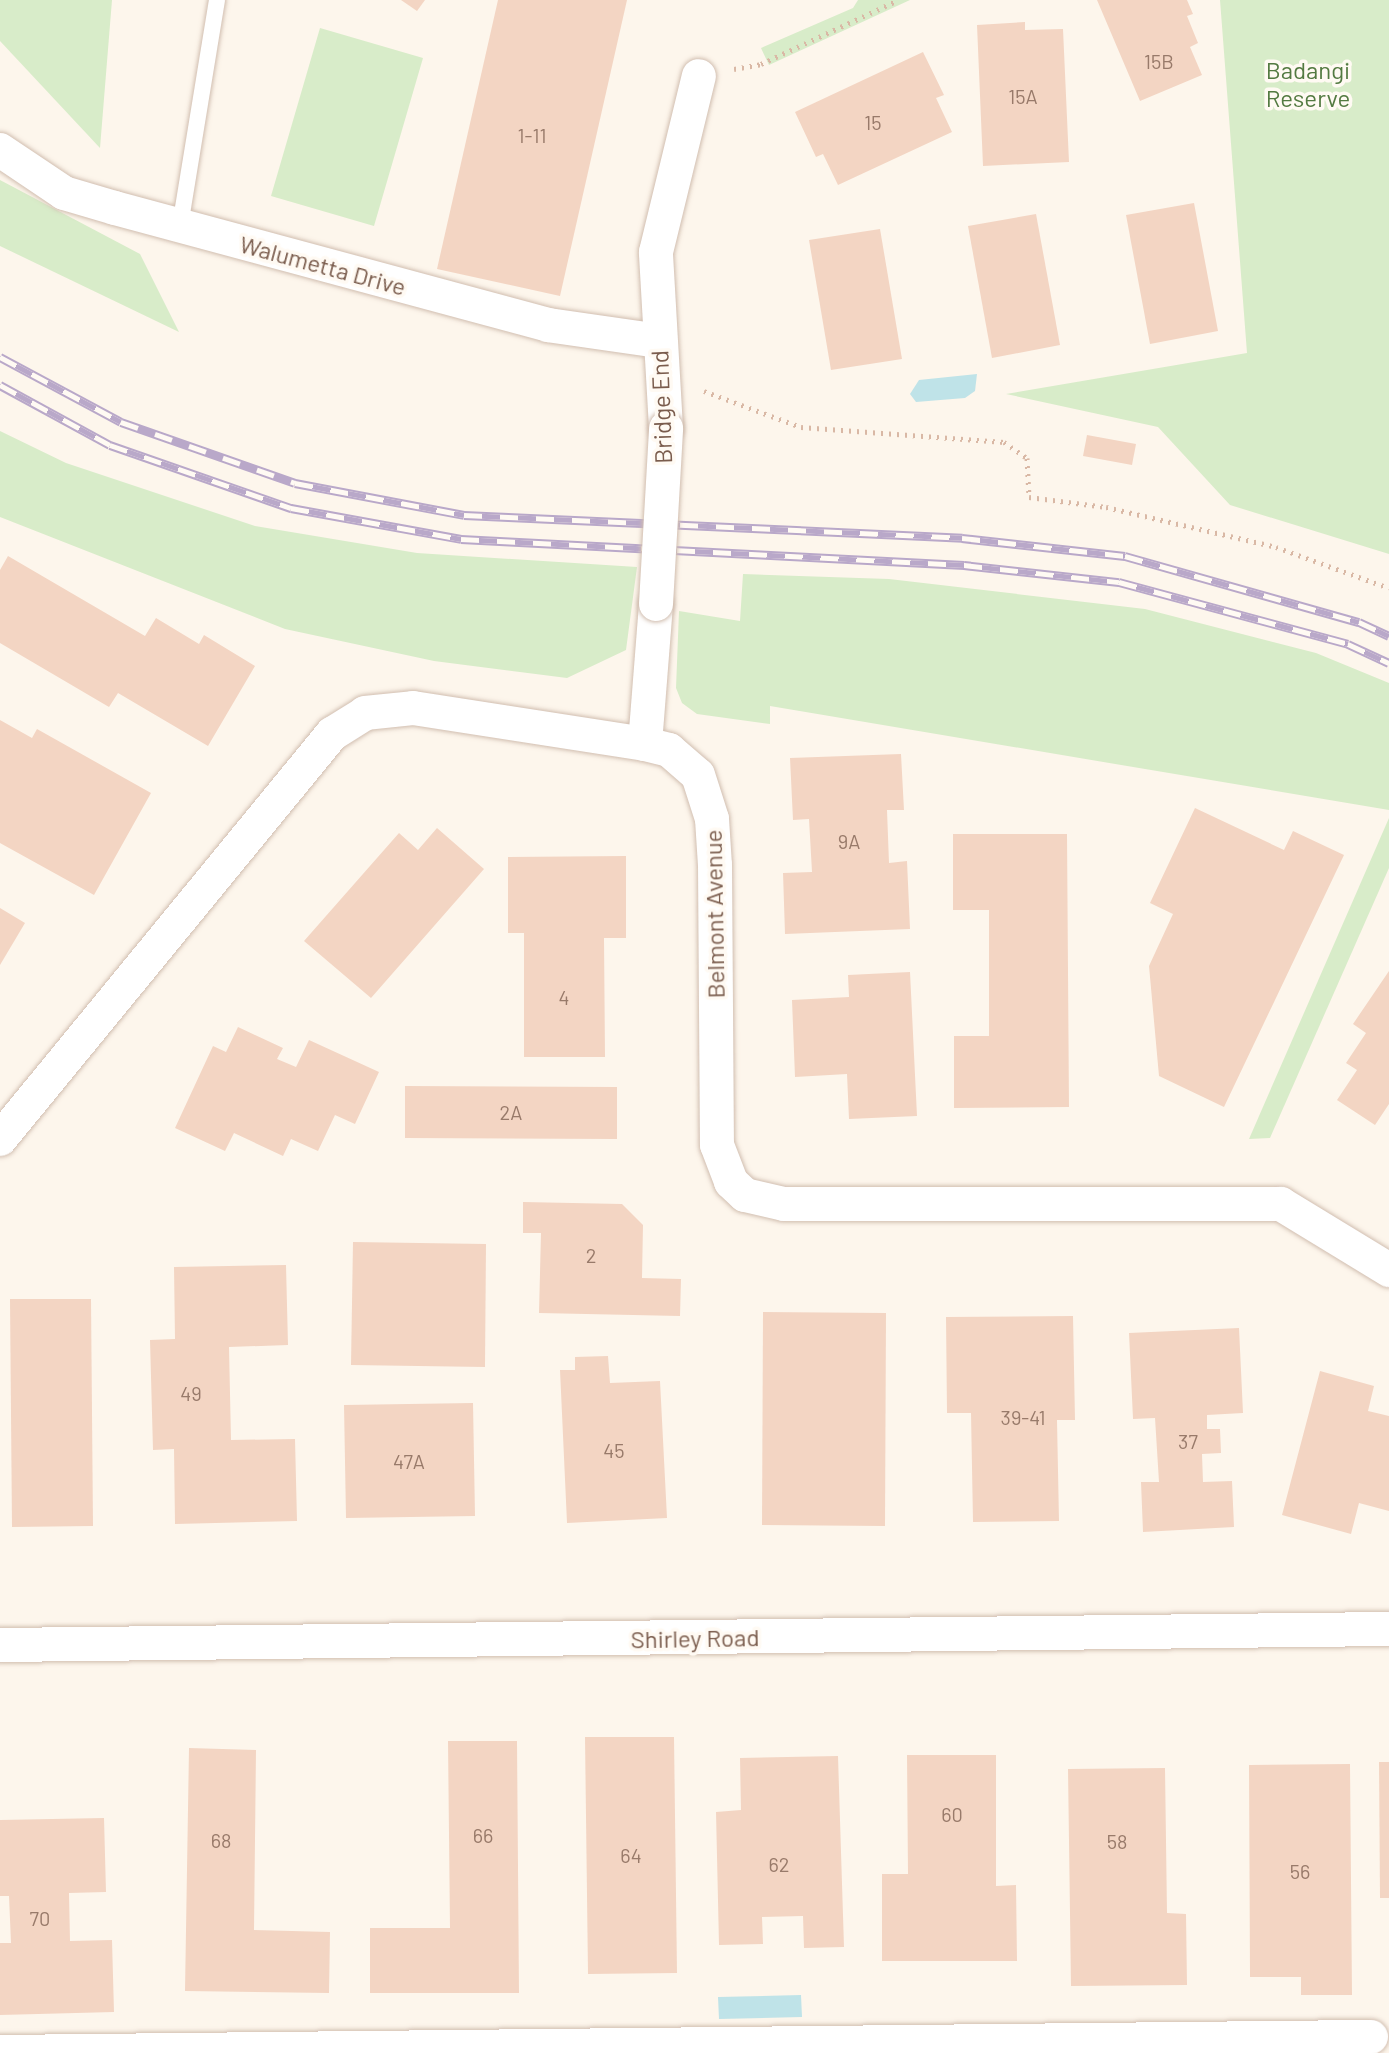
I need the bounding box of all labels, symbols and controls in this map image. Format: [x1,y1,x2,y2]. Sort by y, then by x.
house number: 15B [1144,49,1174,73]
park label: Badangi Reserve [1266,56,1350,112]
house number: 15A [1008,84,1038,108]
house number: 15 [864,110,882,134]
house number: 1-11 [518,123,546,147]
street label: Walumetta Drive [237,229,409,301]
street label: Bridge End [645,350,677,464]
street label: Belmont Avenue [698,829,730,999]
house number: 9A [838,829,860,853]
house number: 4 [558,985,570,1009]
house number: 2A [500,1100,522,1124]
house number: 2 [586,1243,596,1267]
house number: 49 [180,1381,202,1405]
house number: 39-41 [1001,1405,1045,1429]
house number: 37 [1178,1429,1198,1453]
house number: 45 [603,1438,625,1462]
house number: 47A [393,1449,425,1473]
street label: Shirley Road [630,1622,760,1654]
house number: 60 [941,1802,963,1826]
house number: 66 [473,1823,493,1847]
house number: 68 [211,1828,231,1852]
house number: 58 [1107,1829,1127,1853]
house number: 64 [620,1843,642,1867]
house number: 62 [768,1852,790,1876]
house number: 56 [1290,1859,1310,1883]
house number: 70 [30,1906,50,1930]

